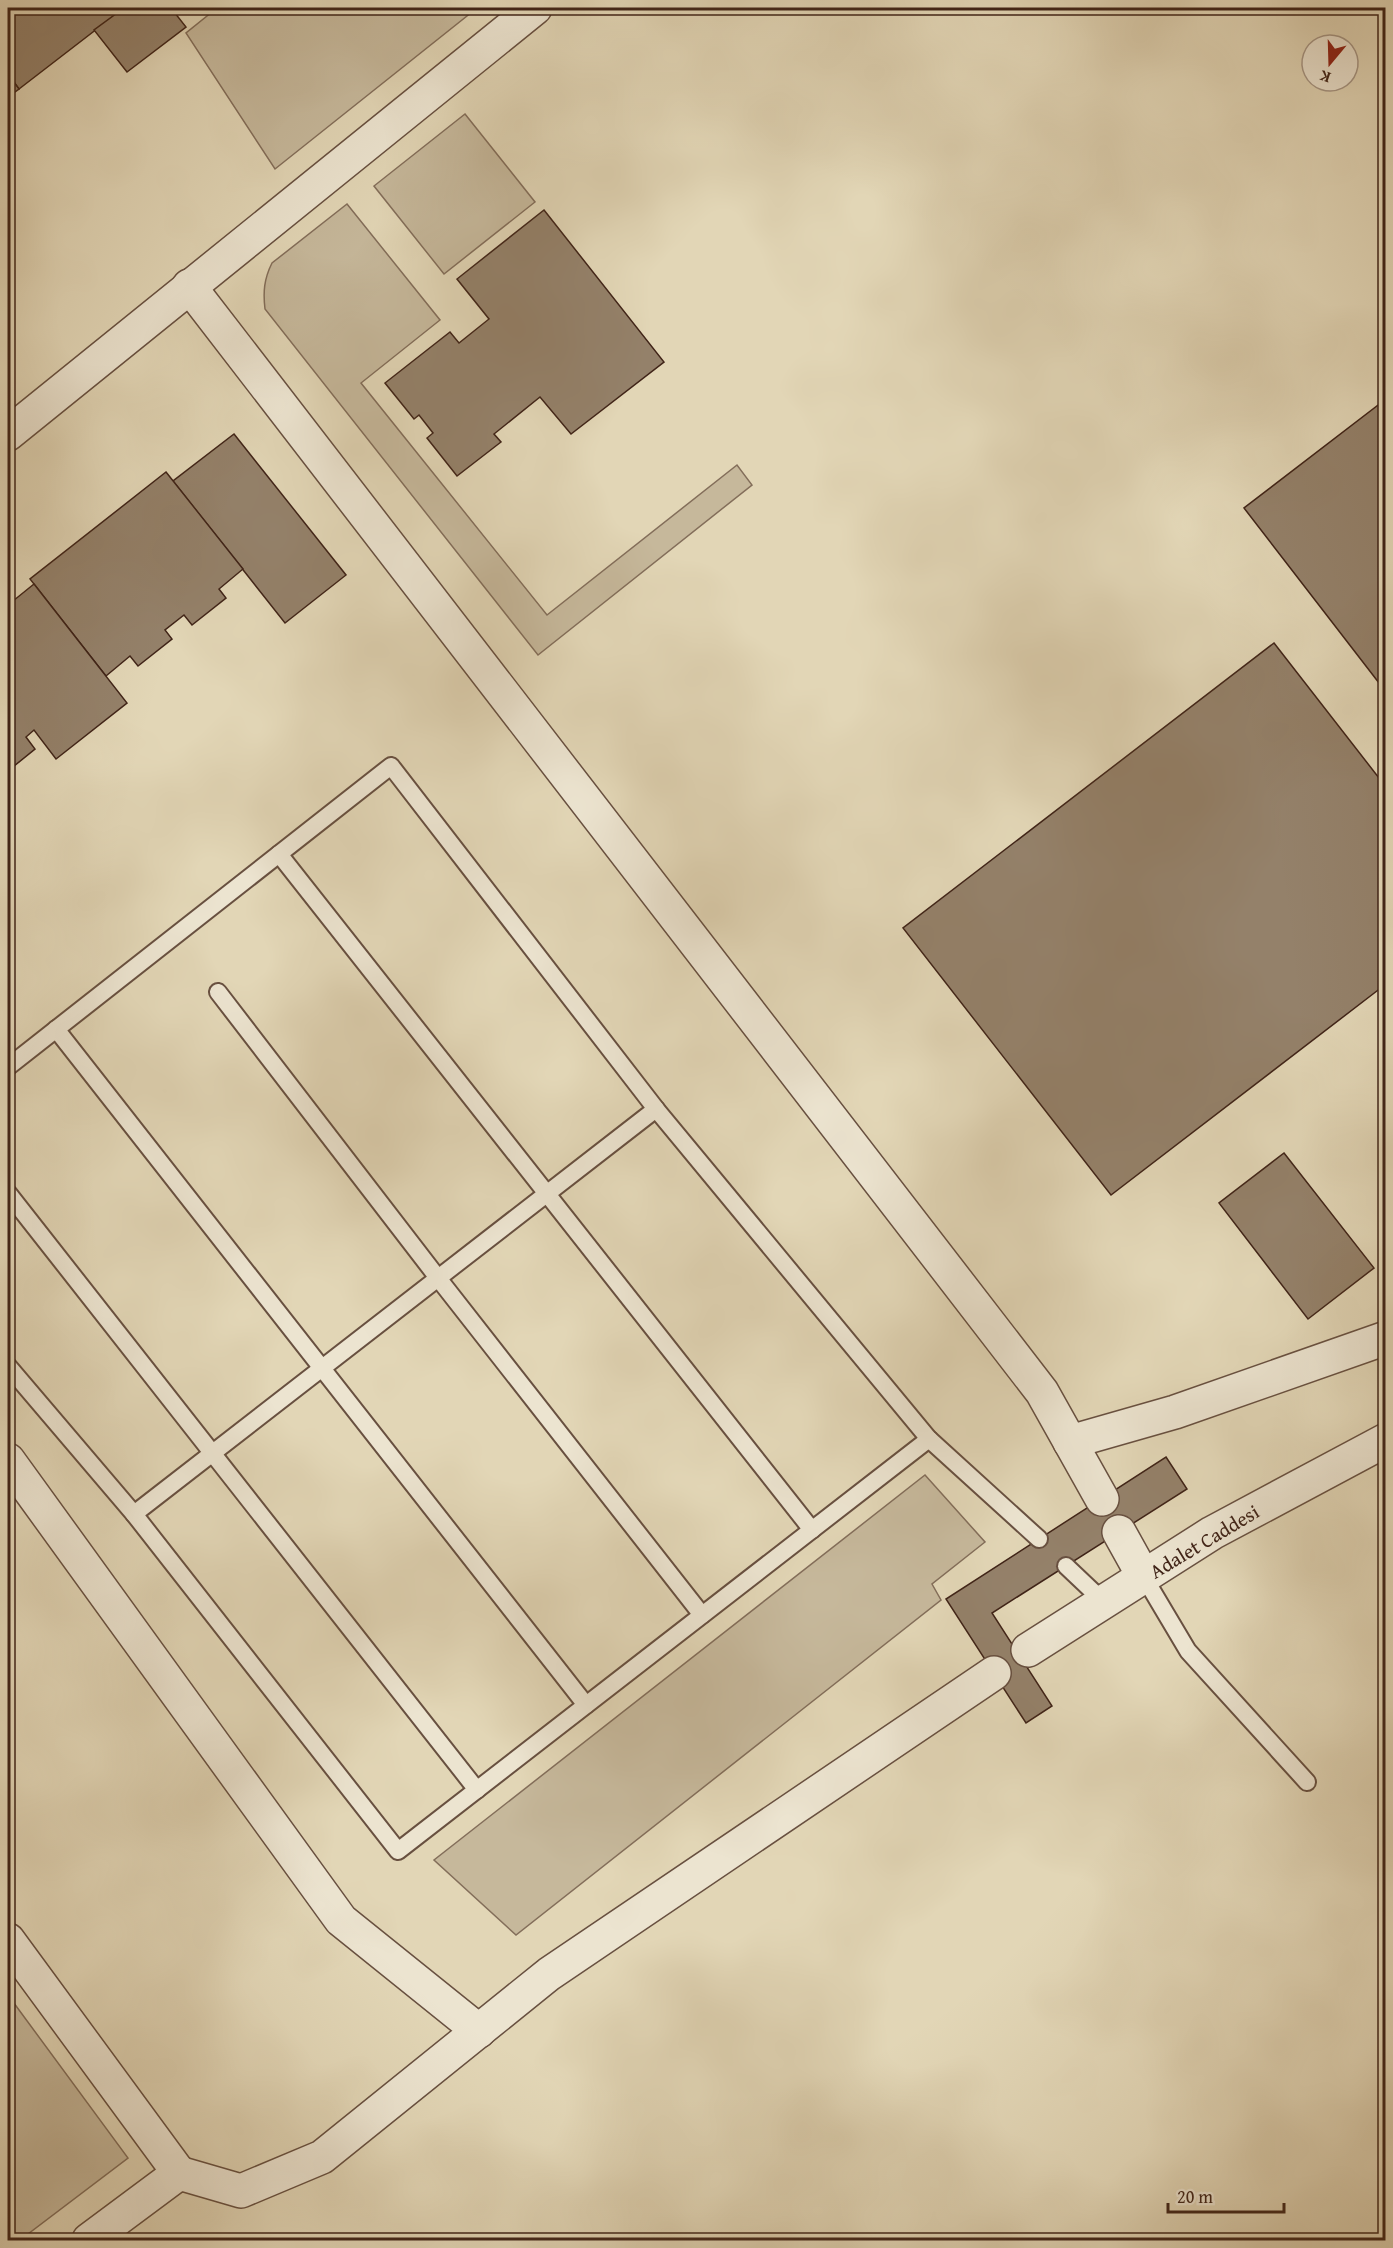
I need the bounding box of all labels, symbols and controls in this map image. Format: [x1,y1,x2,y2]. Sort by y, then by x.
north arrow [1300,33,1360,93]
text: K [1316,64,1334,90]
street label: Adalet Caddesi [1144,1497,1265,1585]
scale bar [1168,2176,1284,2214]
text: 20 m [1177,2183,1213,2210]

